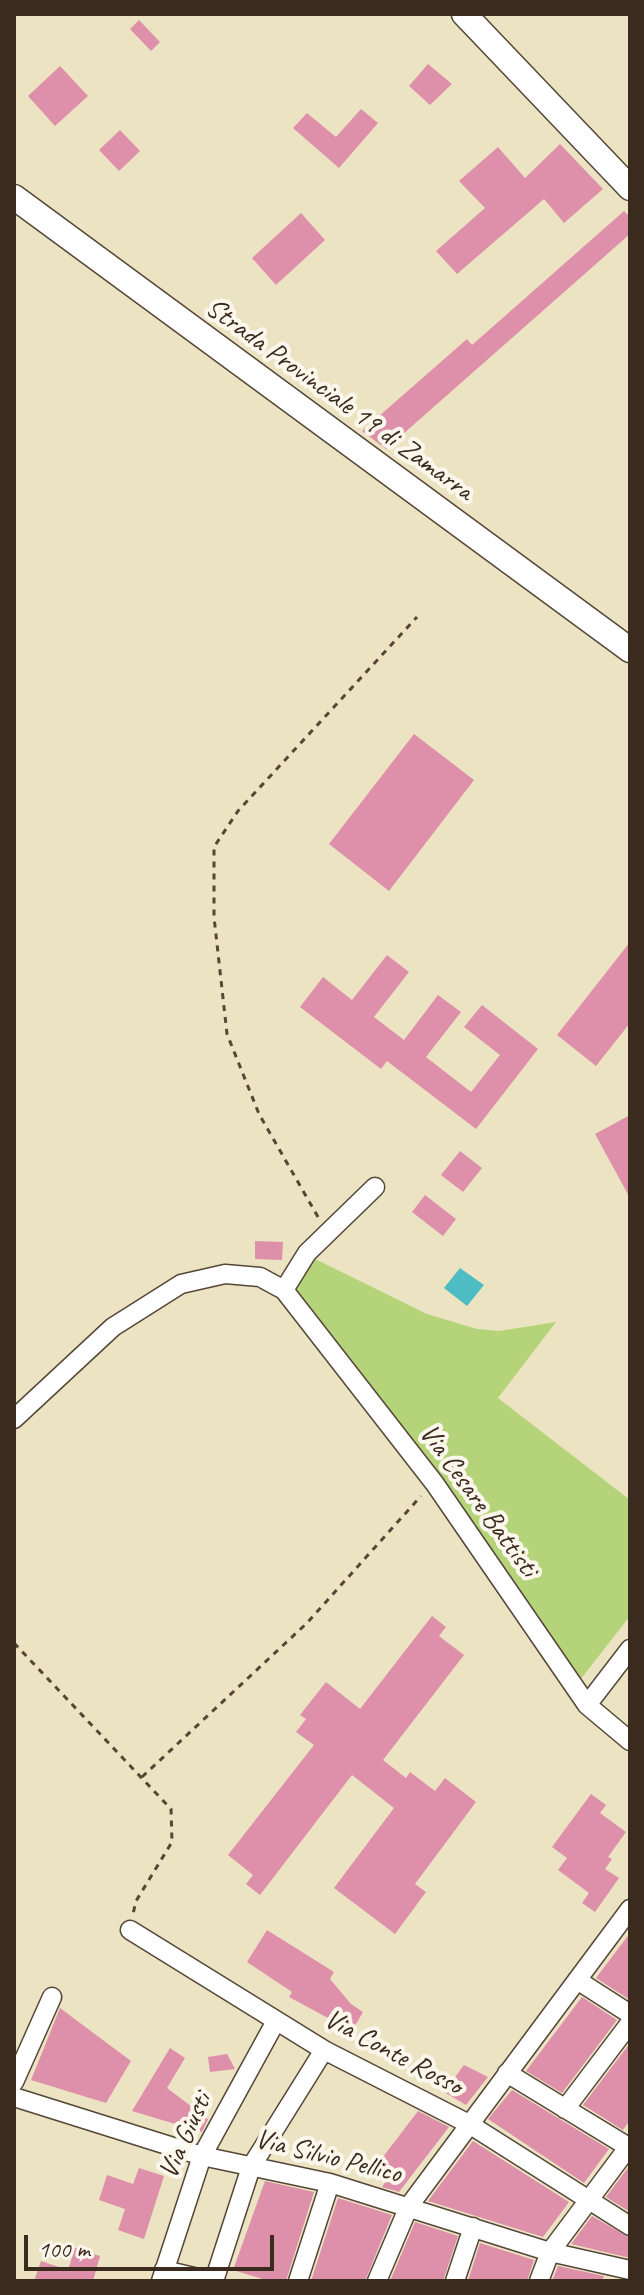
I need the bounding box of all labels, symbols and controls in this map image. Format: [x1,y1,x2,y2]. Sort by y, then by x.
street label: Strada Provinciale 19 di Zamarra [199,292,479,508]
street label: Via Cesare Battisti [411,1418,545,1584]
street label: Via Conte Rosso [318,2003,468,2103]
street label: Via Giusti [152,2088,220,2184]
street label: Via Silvio Pellico [252,2123,404,2191]
scale bar [28,2219,278,2269]
text: 100 m [38,2234,90,2264]

